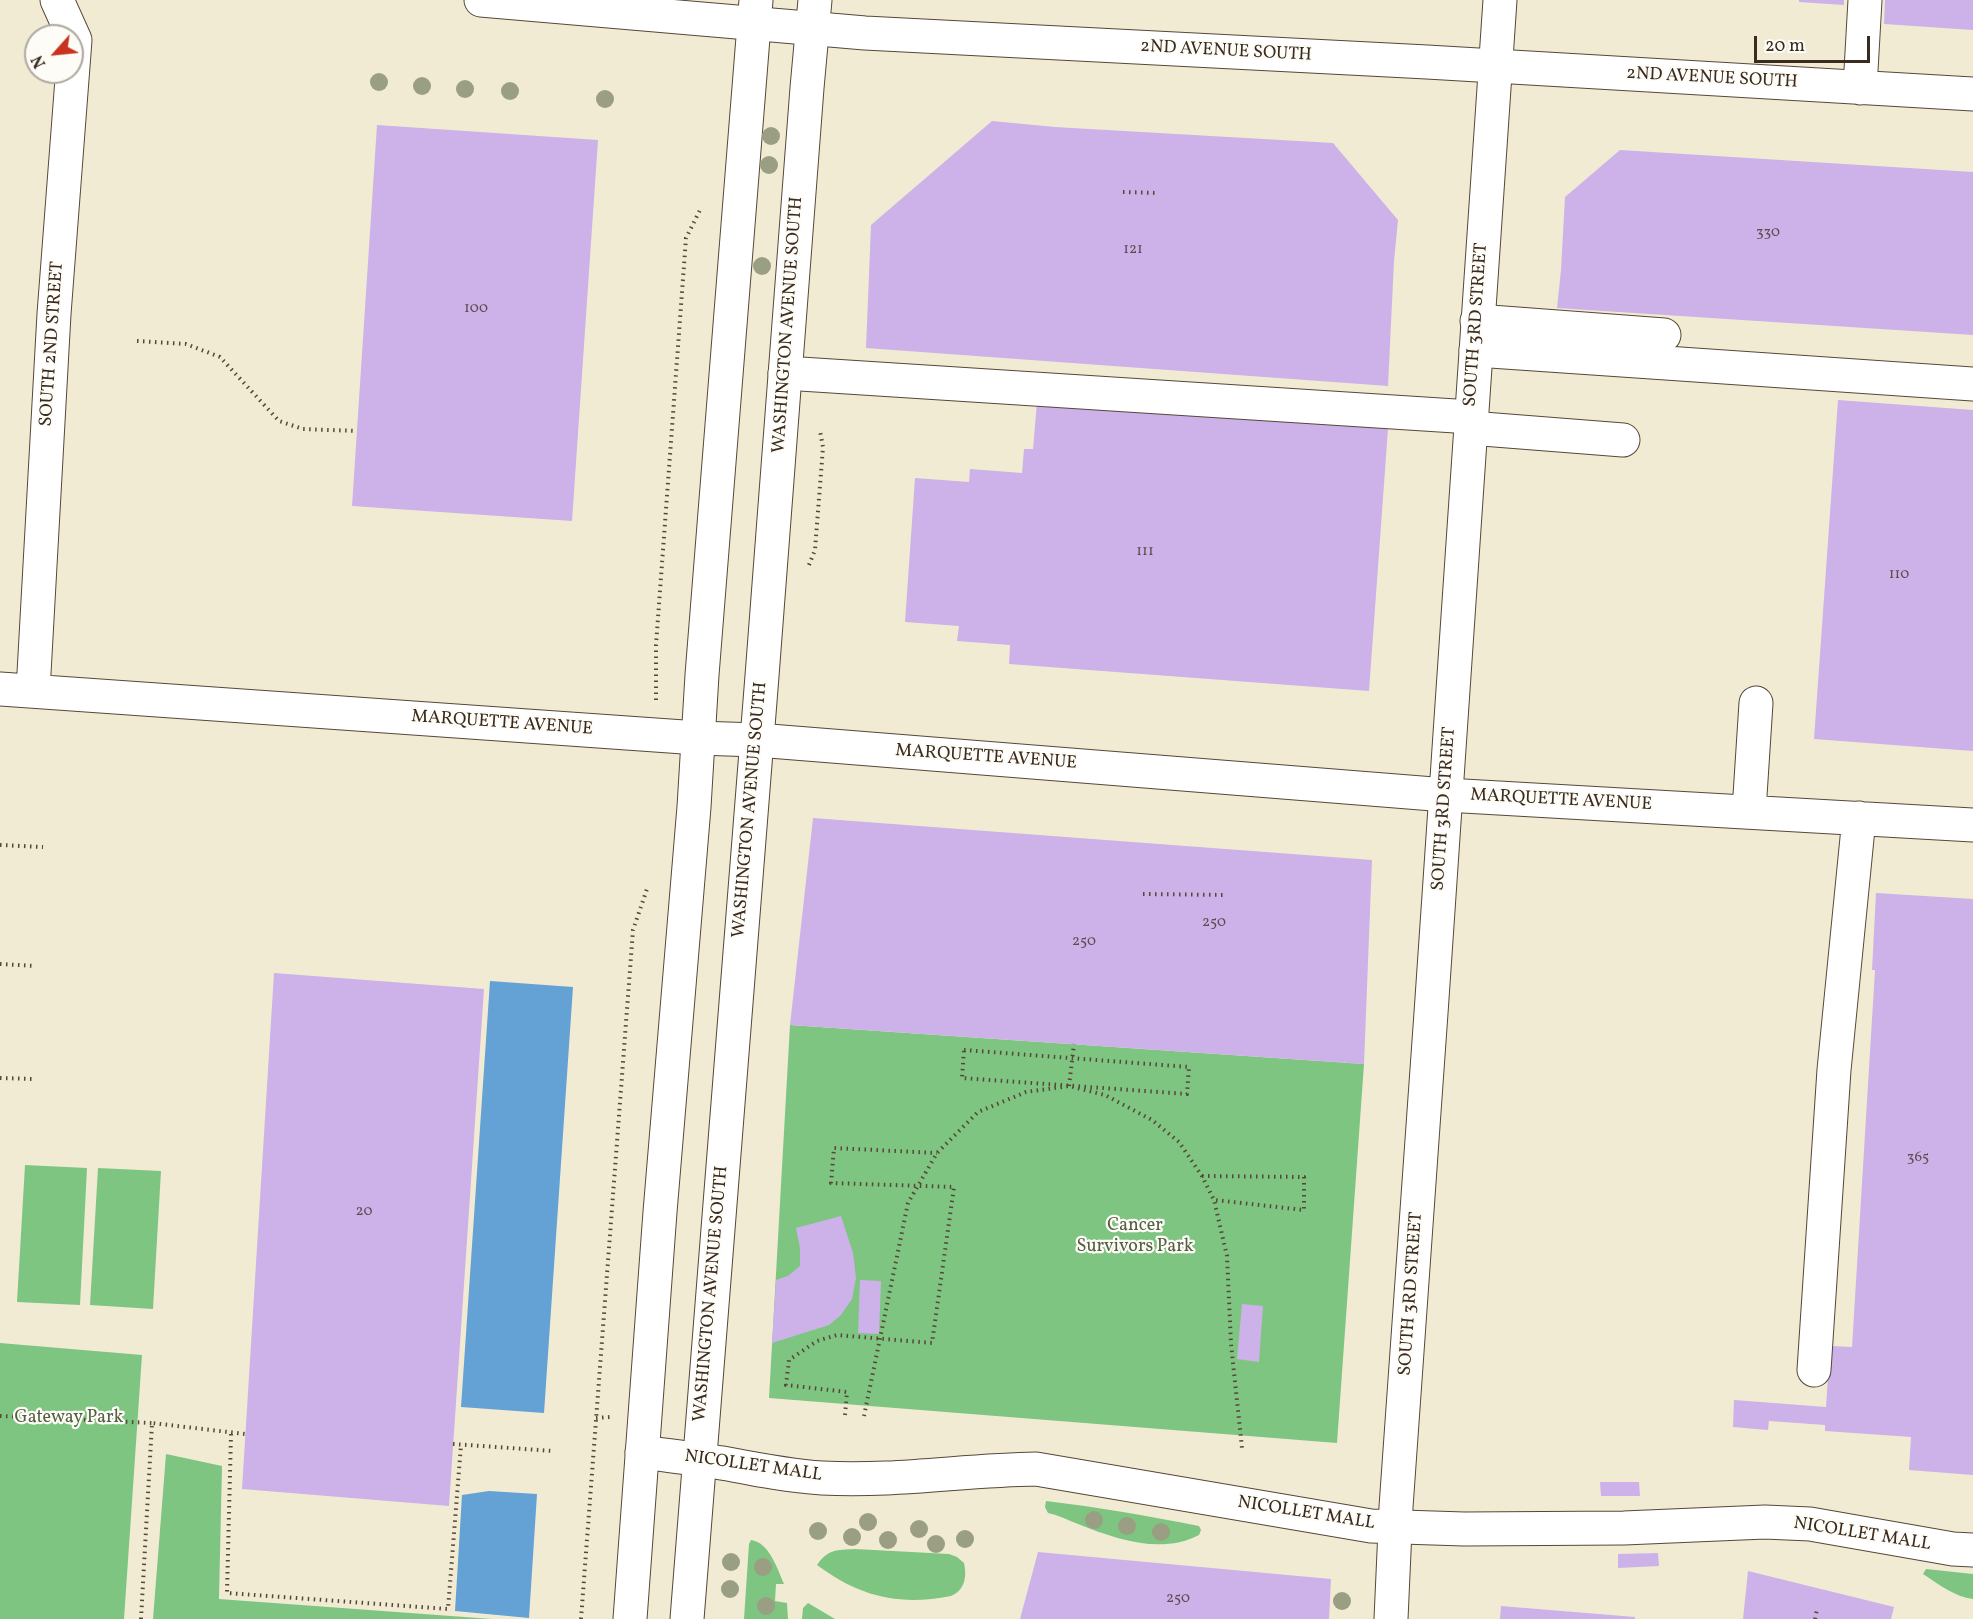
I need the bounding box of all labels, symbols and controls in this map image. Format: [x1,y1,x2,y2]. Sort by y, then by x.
north arrow [24,24,84,84]
scale bar [1757,24,1872,62]
text: 20 m [1765,34,1805,59]
street label: 2ND AVENUE SOUTH [1140,37,1312,67]
text: N [27,51,52,71]
street label: 2ND AVENUE SOUTH [1626,64,1798,94]
street label: WASHINGTON AVENUE SOUTH [769,196,809,454]
house number: 330 [1756,224,1780,242]
house number: 121 [1123,241,1143,259]
street label: SOUTH 3RD STREET [1461,242,1493,408]
street label: SOUTH 2ND STREET [36,261,70,427]
house number: 100 [464,300,488,318]
house number: 111 [1136,543,1154,561]
house number: 110 [1889,566,1909,584]
street label: WASHINGTON AVENUE SOUTH [729,681,773,939]
street label: MARQUETTE AVENUE [410,707,594,741]
street label: SOUTH 3RD STREET [1429,726,1461,892]
street label: MARQUETTE AVENUE [894,741,1078,775]
street label: MARQUETTE AVENUE [1470,785,1652,817]
house number: 250 [1202,914,1226,932]
house number: 250 [1072,933,1096,951]
house number: 365 [1907,1149,1929,1167]
street label: WASHINGTON AVENUE SOUTH [690,1165,734,1423]
house number: 20 [356,1203,372,1221]
street label: SOUTH 3RD STREET [1396,1211,1428,1377]
park label: Cancer Survivors Park [1076,1216,1194,1258]
park label: Gateway Park [15,1408,123,1430]
street label: NICOLLET MALL [683,1447,823,1487]
street label: NICOLLET MALL [1236,1492,1376,1536]
street label: NICOLLET MALL [1792,1513,1932,1557]
house number: 250 [1166,1590,1190,1608]

